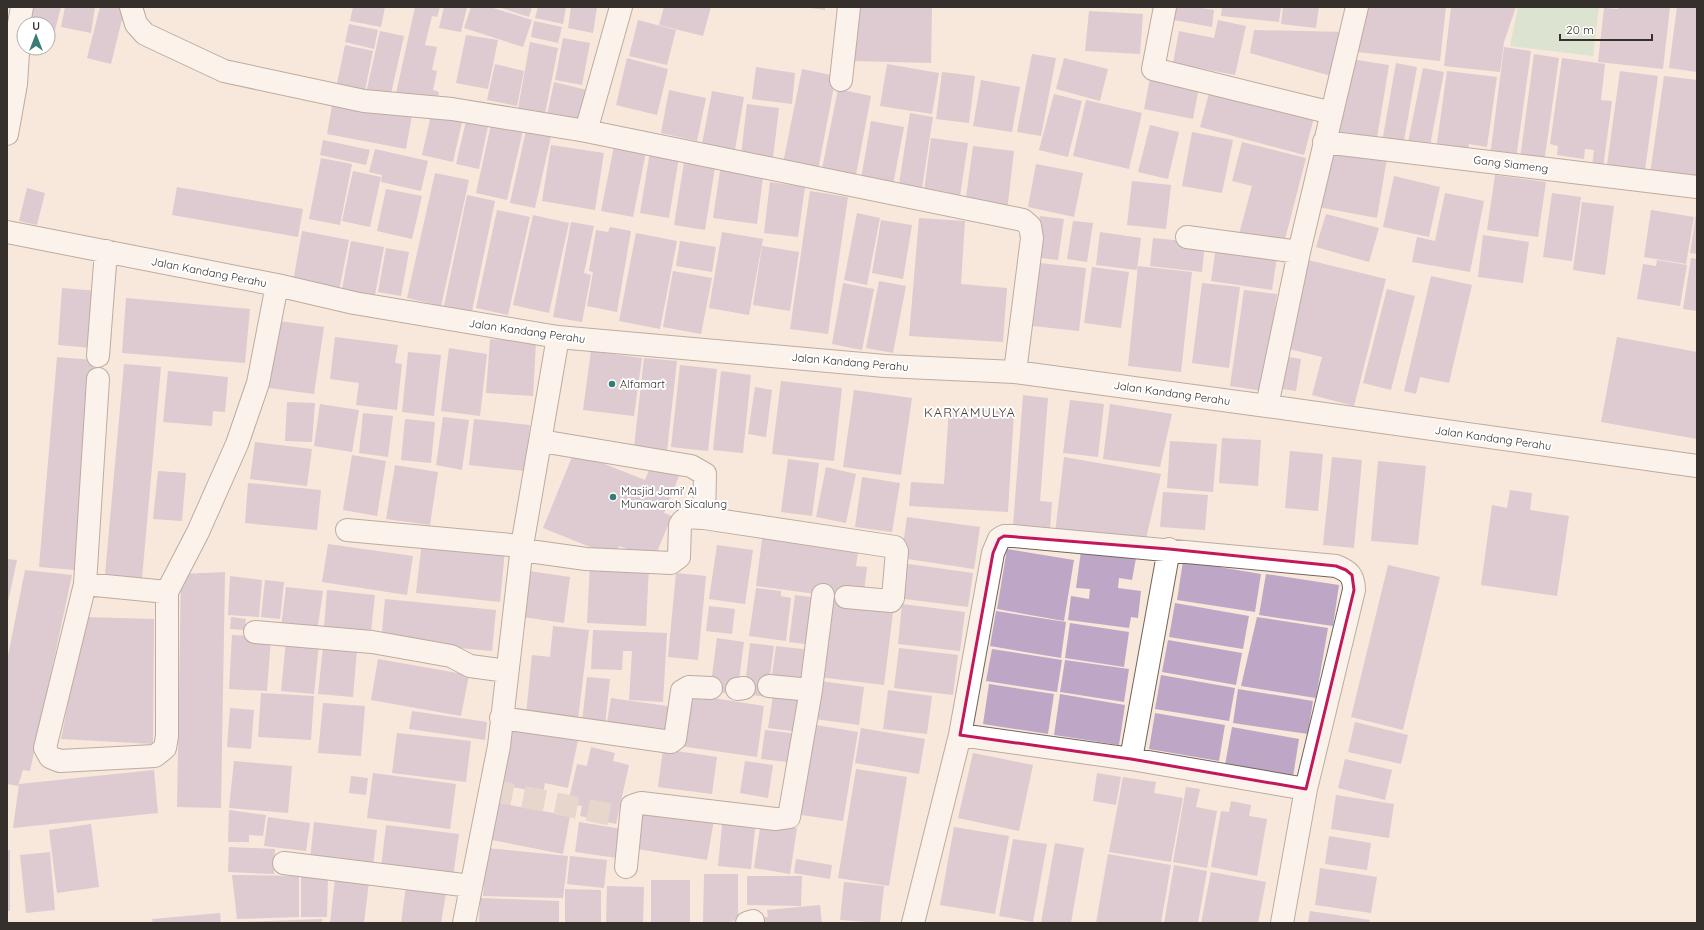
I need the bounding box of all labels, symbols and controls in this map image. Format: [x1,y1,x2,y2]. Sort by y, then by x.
north arrow [16,16,56,56]
scale bar [1560,16,1652,42]
text: U [32,19,40,33]
text: 20 m [1566,22,1594,37]
street label: Gang Siameng [1473,152,1549,176]
street label: Jalan Kandang Perahu [150,254,268,290]
street label: Jalan Kandang Perahu [468,316,586,346]
street label: Jalan Kandang Perahu [791,350,909,374]
place label: Alfamart [620,377,665,391]
street label: Jalan Kandang Perahu [1113,378,1231,408]
marker: Alfamart [607,379,617,389]
district label: KARYAMULYA [924,404,1016,420]
street label: Jalan Kandang Perahu [1434,423,1552,453]
place label: Masjid Jami' Al Munawaroh Sicalung [621,484,727,511]
marker: Masjid Jami' Al Munawaroh Sicalung [608,492,618,502]

